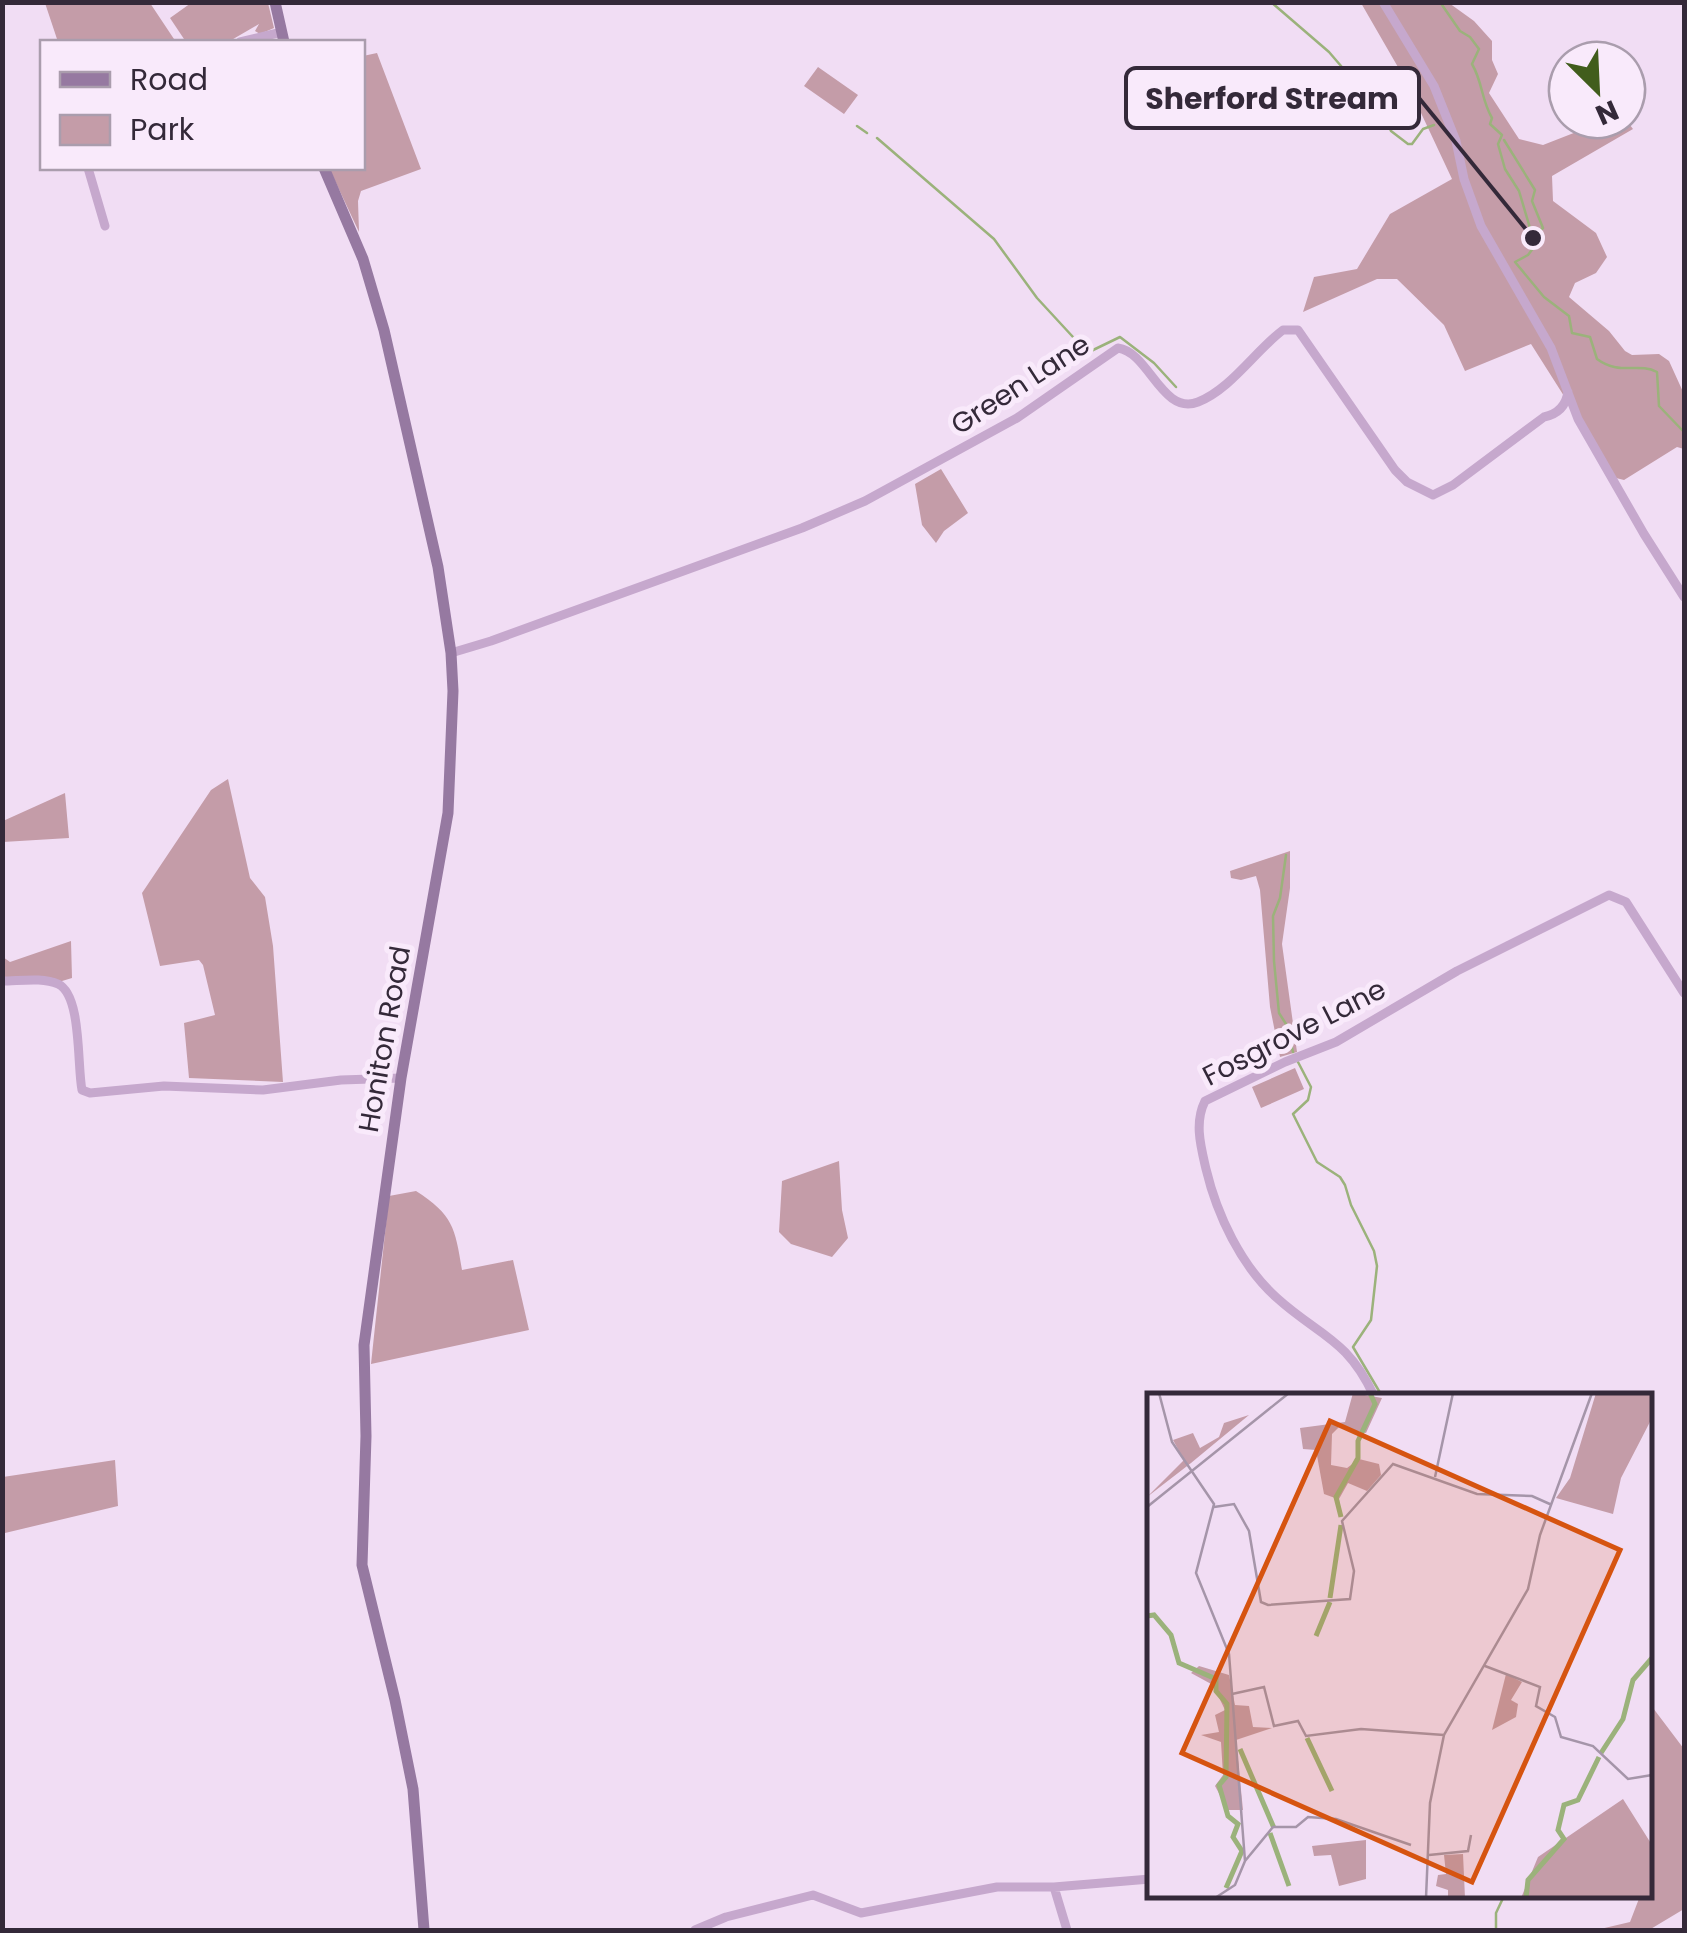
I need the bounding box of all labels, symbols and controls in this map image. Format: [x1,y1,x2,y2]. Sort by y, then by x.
legend [40,40,365,170]
north arrow [1547,40,1647,140]
text: Road [130,58,208,101]
callout: Sherford Stream [1126,68,1419,128]
text: Sherford Stream [1145,77,1399,120]
text: N [1589,90,1625,134]
text: Park [130,108,195,151]
street label: Green Lane [943,325,1097,444]
street label: Honiton Road [349,943,420,1135]
street label: Fosgrove Lane [1196,969,1393,1095]
inset map [1147,1393,1652,1898]

